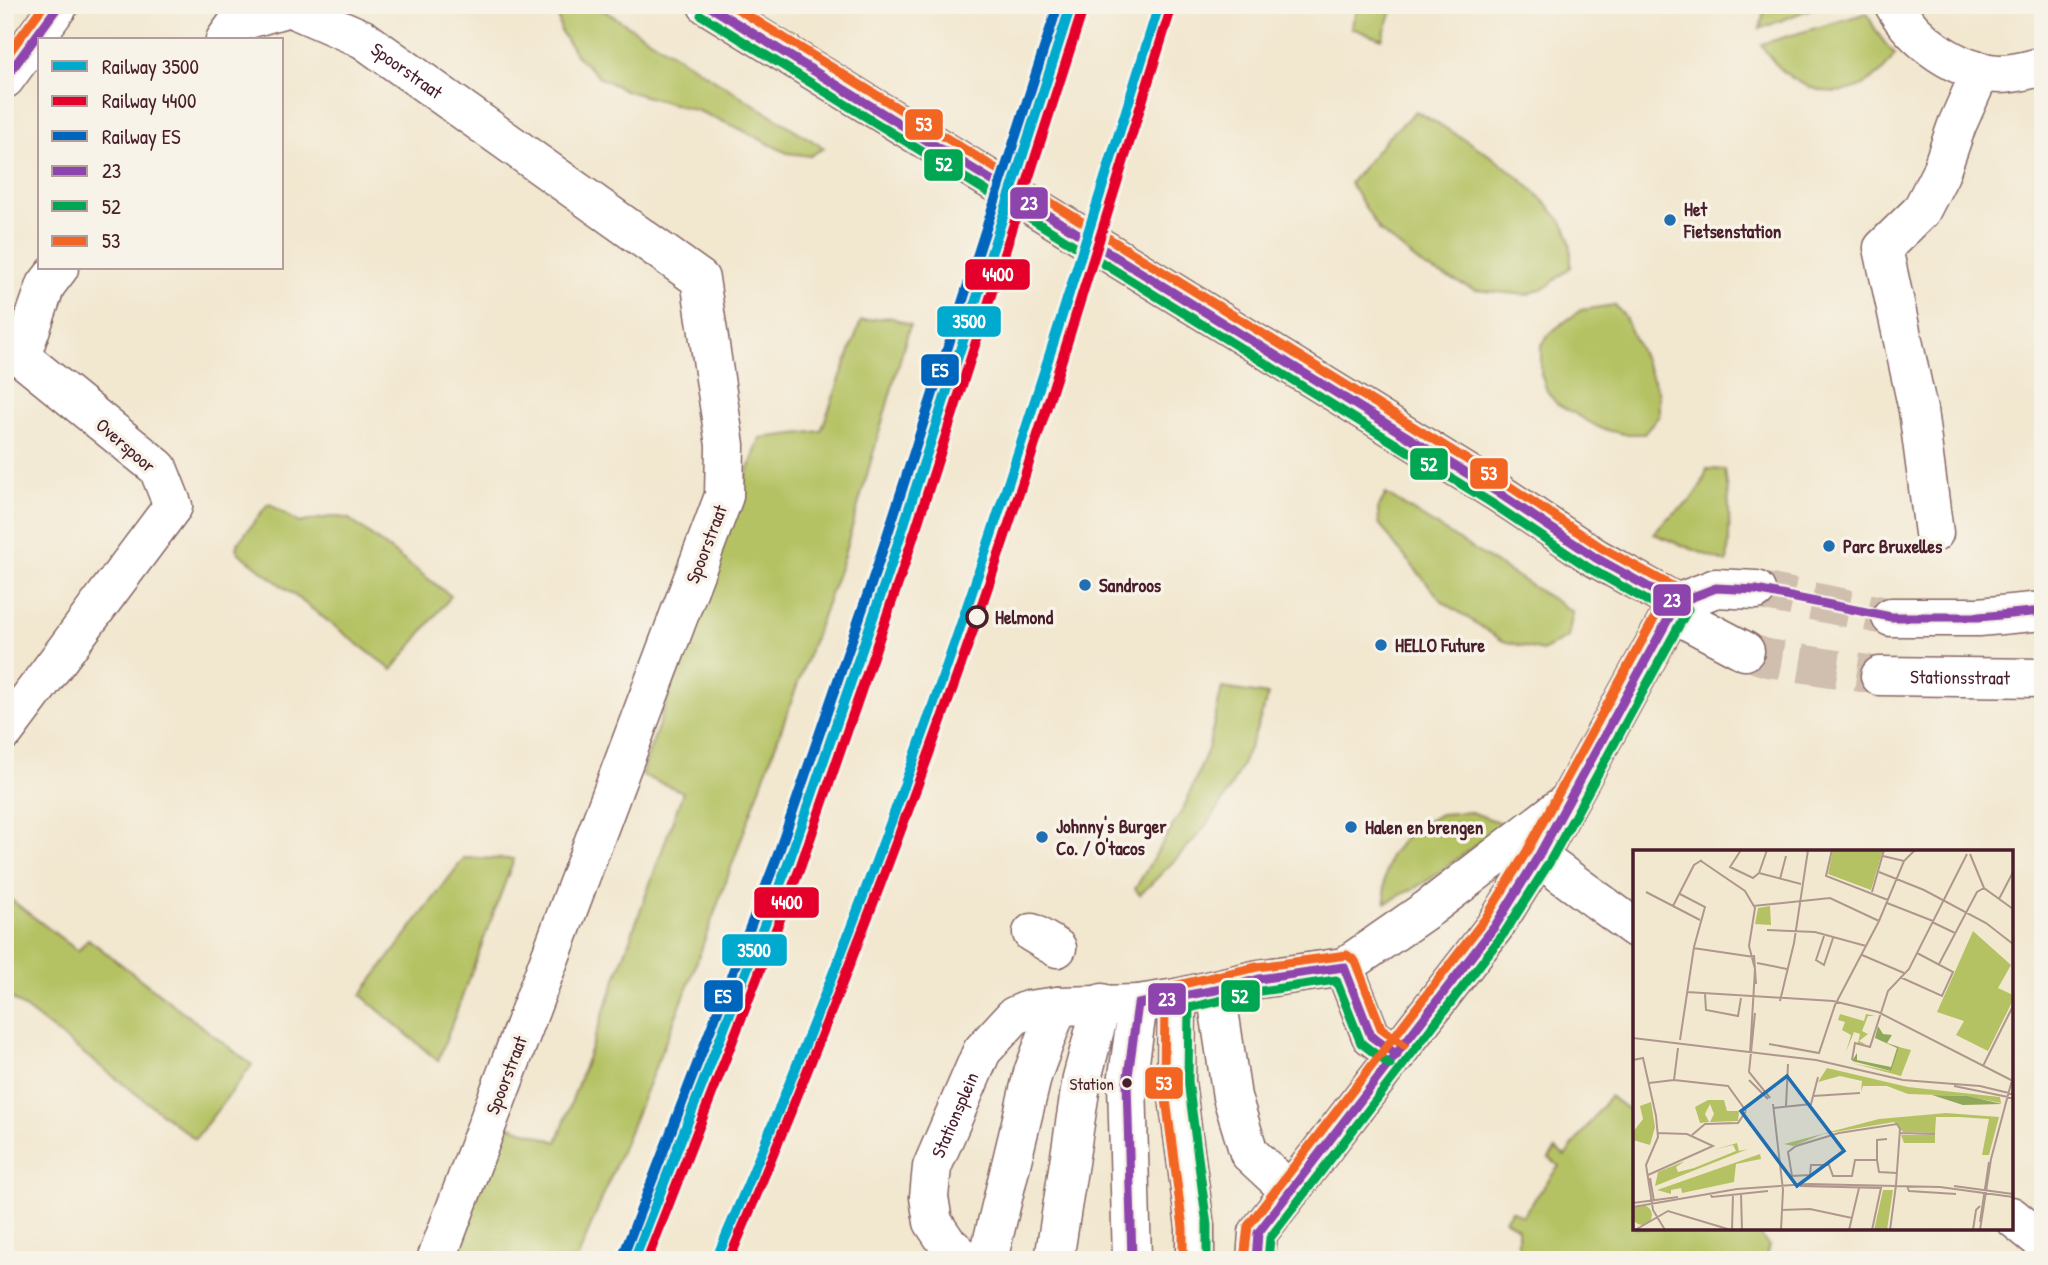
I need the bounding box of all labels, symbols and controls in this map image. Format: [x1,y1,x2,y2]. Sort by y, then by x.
street label: Spoorstraat [366,36,448,105]
legend [38,38,284,270]
text: Railway 3500 [102,52,199,81]
text: Railway 4400 [102,86,196,115]
line badge: 53 [904,108,944,141]
text: 53 [916,111,933,137]
text: Railway ES [102,122,181,151]
line badge: 52 [923,148,964,182]
text: 52 [936,151,953,177]
text: 23 [102,156,121,185]
line badge: 23 [1009,186,1049,220]
text: 23 [1020,190,1038,216]
text: 52 [102,192,121,221]
place label: Het Fietsenstation [1683,196,1782,244]
marker: Het Fietsenstation [1662,212,1678,228]
text: 53 [102,226,120,255]
line badge: 4400 [964,258,1031,291]
text: 4400 [982,261,1014,287]
line badge: 3500 [936,305,1002,338]
text: 3500 [952,308,986,334]
line badge: ES [920,353,960,387]
text: ES [931,357,949,383]
street label: Overspoor [91,412,162,479]
line badge: 52 [1409,447,1449,481]
text: 52 [1421,451,1438,477]
line badge: 53 [1469,457,1509,490]
text: 53 [1481,460,1498,486]
street label: Spoorstraat [679,501,733,587]
place label: Parc Bruxelles [1843,533,1943,559]
marker: Parc Bruxelles [1821,538,1837,554]
place label: Sandroos [1099,572,1162,598]
marker: Sandroos [1077,577,1093,593]
line badge: 23 [1652,583,1692,617]
text: 23 [1663,587,1681,613]
place label: Helmond [995,604,1054,630]
marker: Helmond [966,606,988,628]
place label: HELLO Future [1395,632,1486,658]
marker: HELLO Future [1373,637,1389,653]
street label: Stationsstraat [1910,663,2011,691]
place label: Johnny's Burger Co. / O'tacos [1056,813,1167,861]
place label: Halen en brengen [1365,814,1484,841]
marker: Halen en brengen [1343,819,1359,835]
marker: Johnny's Burger Co. / O'tacos [1034,829,1050,845]
inset map [1633,850,2013,1230]
line badge: 4400 [753,886,820,919]
text: 4400 [771,889,803,915]
line badge: 3500 [721,933,788,967]
text: 3500 [737,937,771,963]
line badge: ES [703,979,744,1013]
line badge: 52 [1220,979,1261,1013]
line badge: 23 [1147,982,1187,1016]
text: ES [714,983,732,1009]
text: 52 [1232,983,1249,1009]
text: 23 [1158,986,1176,1012]
street label: Spoorstraat [479,1032,533,1118]
line badge: 53 [1144,1066,1184,1100]
street label: Stationsplein [925,1068,984,1162]
text: 53 [1156,1070,1173,1096]
place label: Station [1069,1072,1114,1095]
marker: Station [1120,1076,1134,1090]

